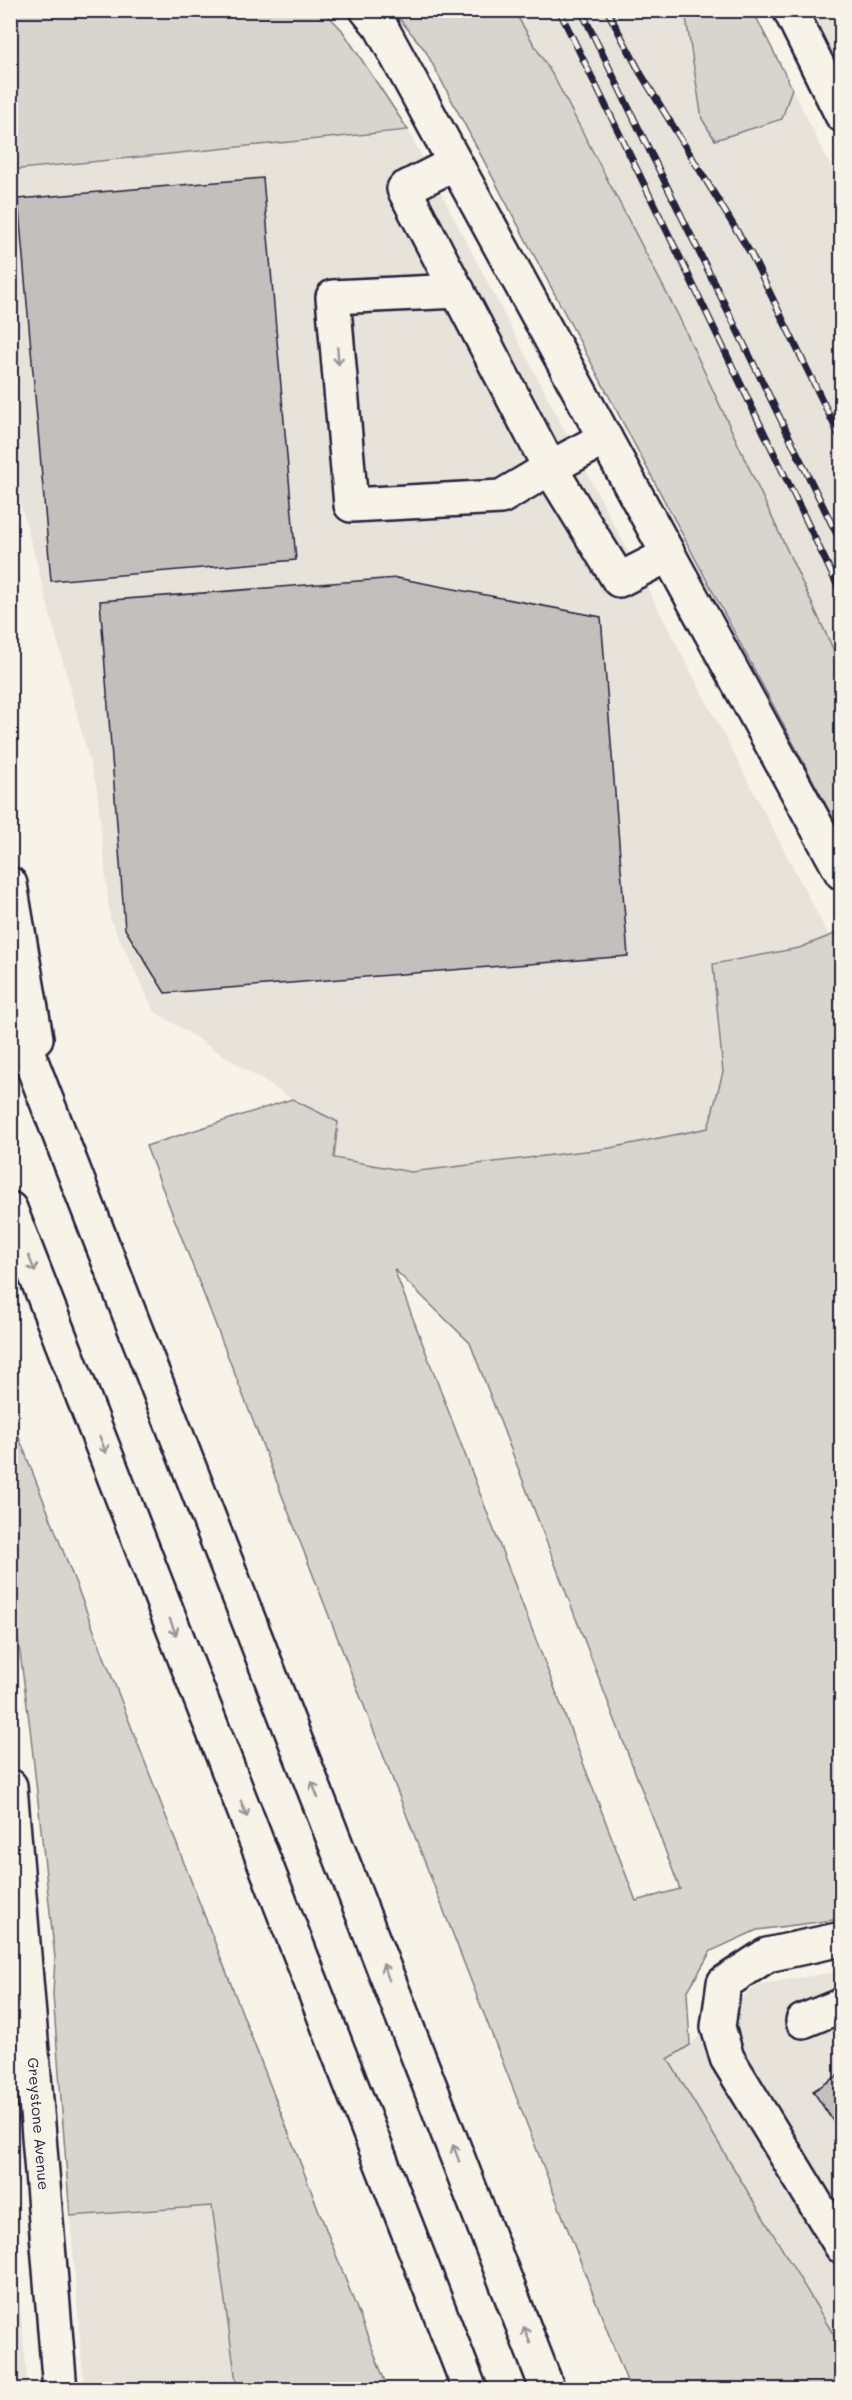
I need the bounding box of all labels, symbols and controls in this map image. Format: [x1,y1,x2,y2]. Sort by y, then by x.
one-way arrow [333,345,344,365]
one-way arrow [27,1254,38,1272]
one-way arrow [98,1435,109,1454]
one-way arrow [169,1617,180,1636]
one-way arrow [309,1781,320,1800]
one-way arrow [239,1799,250,1817]
one-way arrow [379,1963,390,1981]
street label: Greystone Avenue [24,2057,54,2191]
one-way arrow [450,2144,461,2163]
one-way arrow [521,2326,532,2345]

